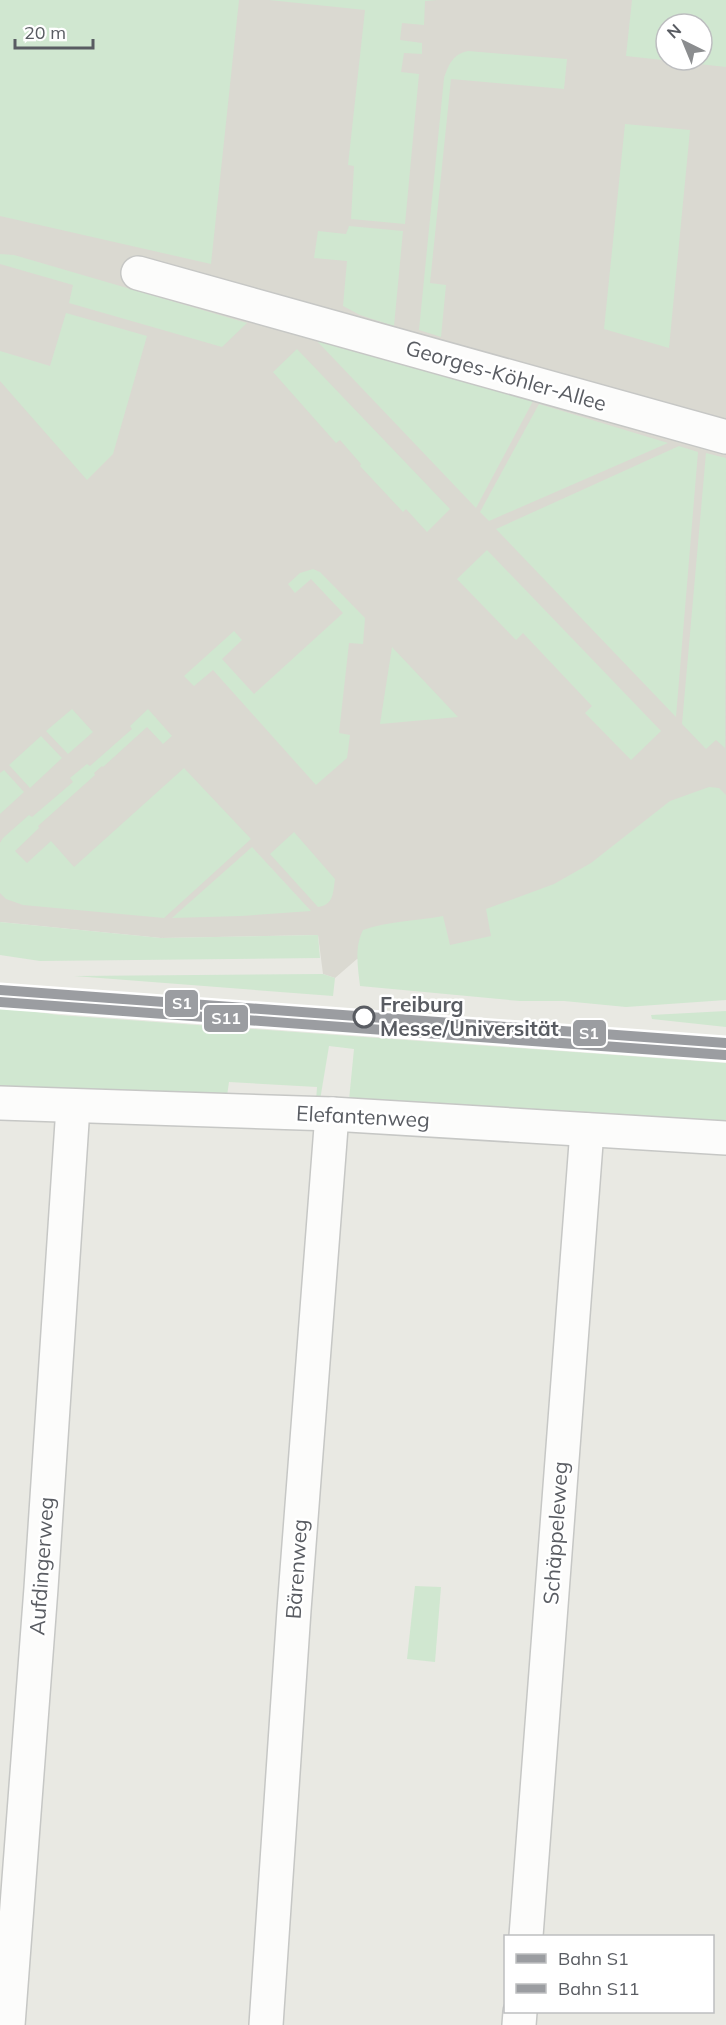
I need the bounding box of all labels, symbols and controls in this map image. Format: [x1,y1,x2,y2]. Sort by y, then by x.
scale bar [15,12,93,50]
north arrow [654,12,714,72]
text: N [663,20,685,42]
text: 20 m [24,21,66,44]
street label: Georges-Köhler-Allee [403,334,610,416]
line badge: S1 [164,989,199,1018]
place label: Freiburg Messe/Universität [380,991,559,1041]
text: S1 [172,993,192,1013]
line badge: S11 [203,1004,249,1033]
marker: Freiburg Messe/Universität [353,1006,375,1028]
text: S11 [211,1008,241,1028]
line badge: S1 [572,1019,607,1047]
text: S1 [579,1023,599,1043]
street label: Elefantenweg [296,1100,431,1132]
street label: Schäppeleweg [537,1460,573,1605]
street label: Aufdingerweg [23,1496,59,1636]
street label: Bärenweg [280,1518,312,1620]
legend [504,1935,714,2013]
text: Bahn S1 [558,1947,629,1970]
text: Bahn S11 [558,1977,640,2000]

